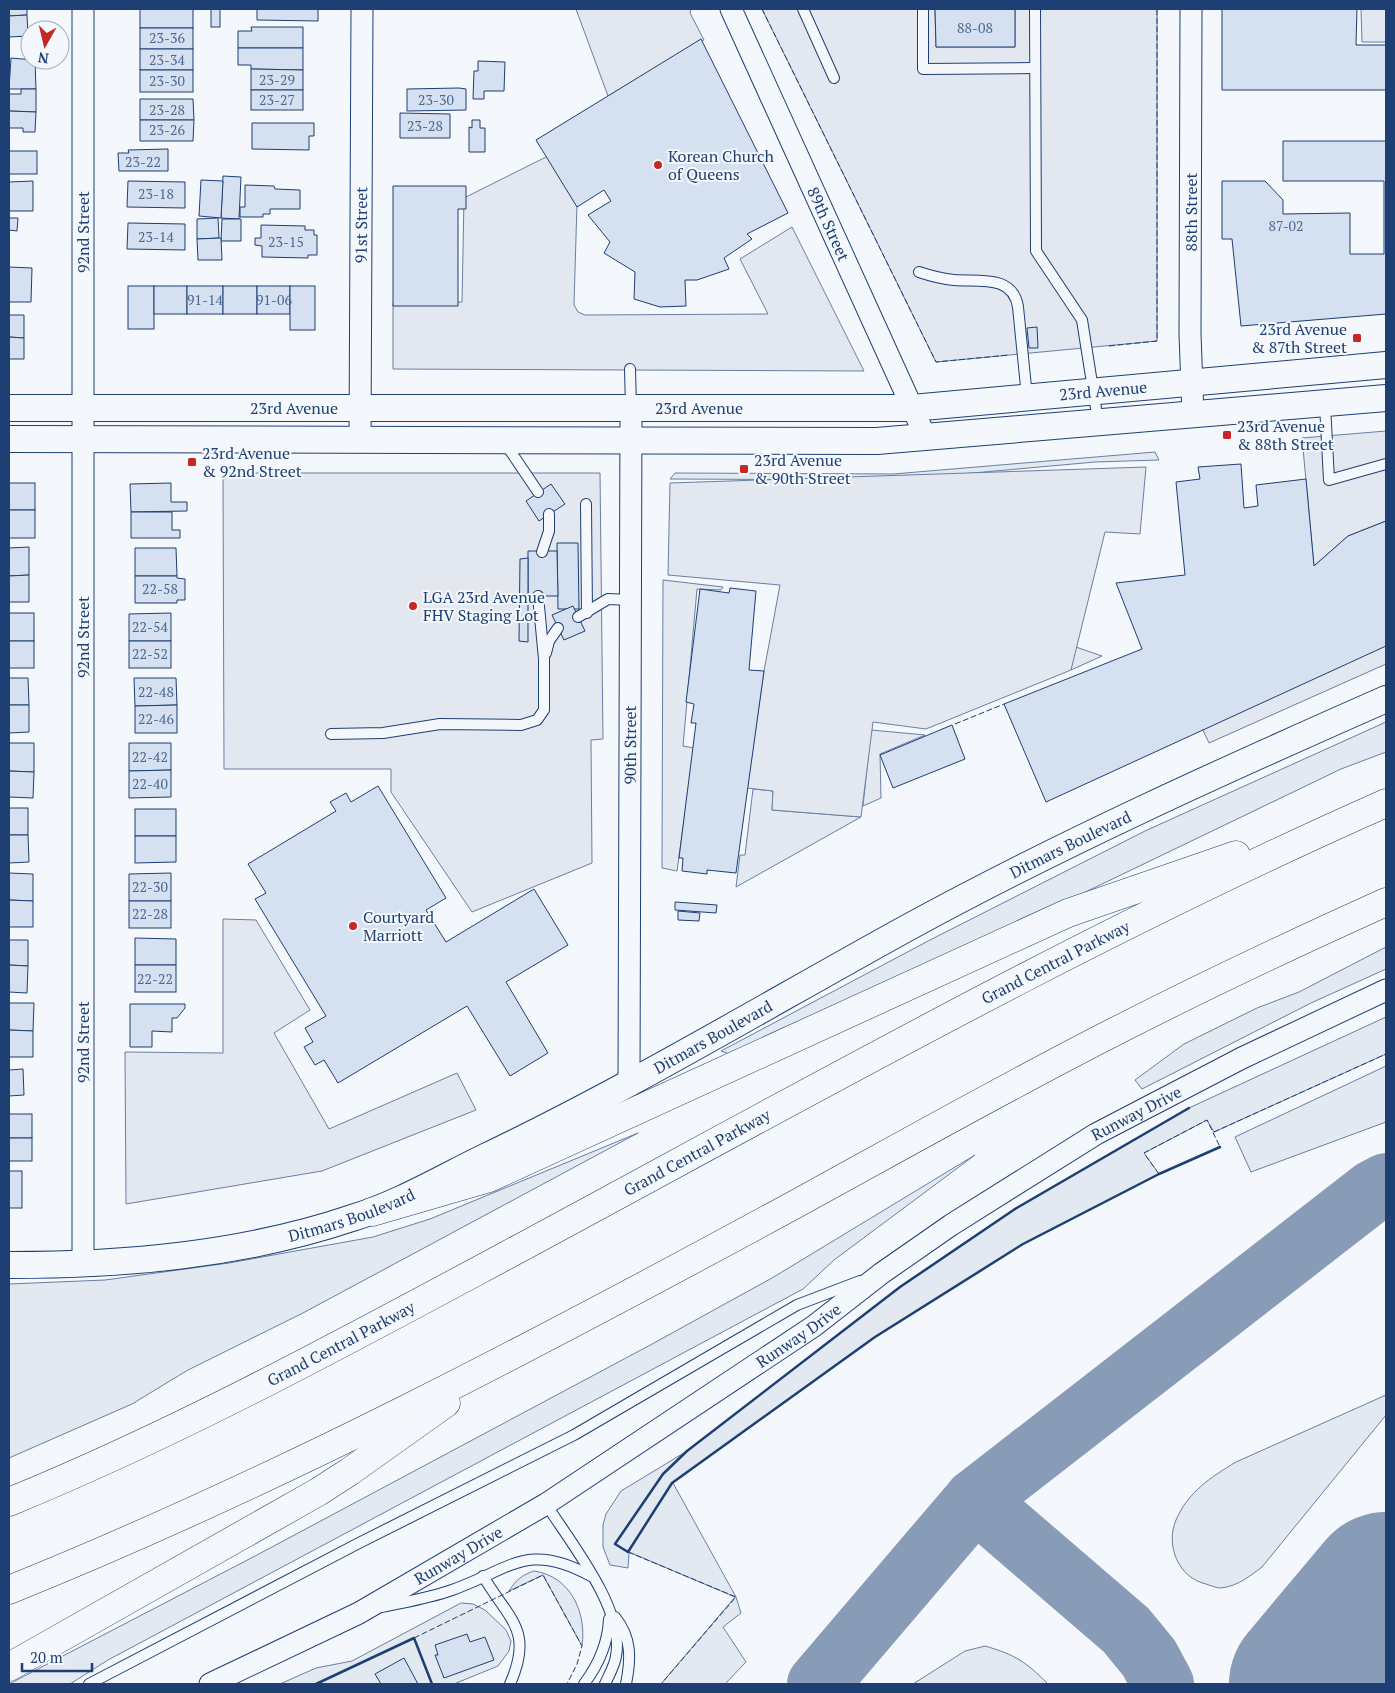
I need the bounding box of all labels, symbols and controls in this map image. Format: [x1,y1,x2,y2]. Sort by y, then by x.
house number: 88-08 [957,18,993,37]
north arrow [20,20,70,70]
house number: 23-36 [149,28,185,47]
text: N [36,48,50,69]
house number: 23-34 [149,50,185,69]
house number: 23-29 [259,70,295,89]
house number: 23-30 [149,71,185,90]
house number: 23-27 [259,90,295,109]
house number: 23-30 [418,90,454,109]
house number: 23-28 [149,100,185,119]
house number: 23-28 [407,116,443,135]
house number: 23-26 [149,120,185,139]
place label: Korean Church of Queens [668,145,775,185]
house number: 23-22 [125,152,161,171]
marker: Korean Church of Queens [652,159,664,171]
street label: 88th Street [1180,172,1202,251]
street label: 89th Street [802,183,855,264]
house number: 23-18 [138,184,174,203]
street label: 91st Street [350,187,372,263]
street label: 92nd Street [72,191,94,273]
house number: 87-02 [1268,216,1304,235]
house number: 23-14 [138,227,174,246]
house number: 23-15 [268,232,304,251]
house number: 91-14 [187,290,223,309]
house number: 91-06 [256,290,292,309]
place label: 23rd Avenue & 87th Street [1251,318,1347,358]
marker: 23rd Avenue & 87th Street [1351,332,1363,344]
street label: 23rd Avenue [1058,376,1148,406]
street label: 23rd Avenue [250,397,338,419]
street label: 23rd Avenue [655,397,743,419]
place label: 23rd Avenue & 88th Street [1237,415,1334,455]
marker: 23rd Avenue & 88th Street [1221,429,1233,441]
place label: 23rd Avenue & 92nd Street [202,442,302,482]
place label: 23rd Avenue & 90th Street [754,449,851,489]
marker: 23rd Avenue & 92nd Street [186,456,198,468]
marker: 23rd Avenue & 90th Street [738,463,750,475]
house number: 22-58 [142,579,178,598]
place label: LGA 23rd Avenue FHV Staging Lot [423,586,545,626]
street label: 92nd Street [72,596,94,678]
marker: LGA 23rd Avenue FHV Staging Lot [407,600,419,612]
house number: 22-54 [132,617,168,636]
house number: 22-52 [132,644,168,663]
house number: 22-48 [138,682,174,701]
street label: 90th Street [619,705,641,785]
house number: 22-46 [138,709,174,728]
house number: 22-42 [132,747,168,766]
house number: 22-40 [132,774,168,793]
street label: Ditmars Boulevard [1006,805,1135,883]
house number: 22-30 [132,877,168,896]
house number: 22-28 [132,904,168,923]
place label: Courtyard Marriott [363,906,434,946]
street label: Grand Central Parkway [977,914,1134,1009]
marker: Courtyard Marriott [347,920,359,932]
house number: 22-22 [137,969,173,988]
street label: Ditmars Boulevard [650,995,776,1079]
street label: 92nd Street [72,1001,94,1083]
street label: Runway Drive [1087,1080,1185,1146]
street label: Grand Central Parkway [620,1103,775,1201]
street label: Ditmars Boulevard [286,1183,419,1247]
street label: Grand Central Parkway [263,1295,419,1391]
street label: Runway Drive [752,1298,845,1373]
street label: Runway Drive [410,1521,507,1590]
scale bar [22,1640,92,1672]
text: 20 m [30,1647,63,1667]

